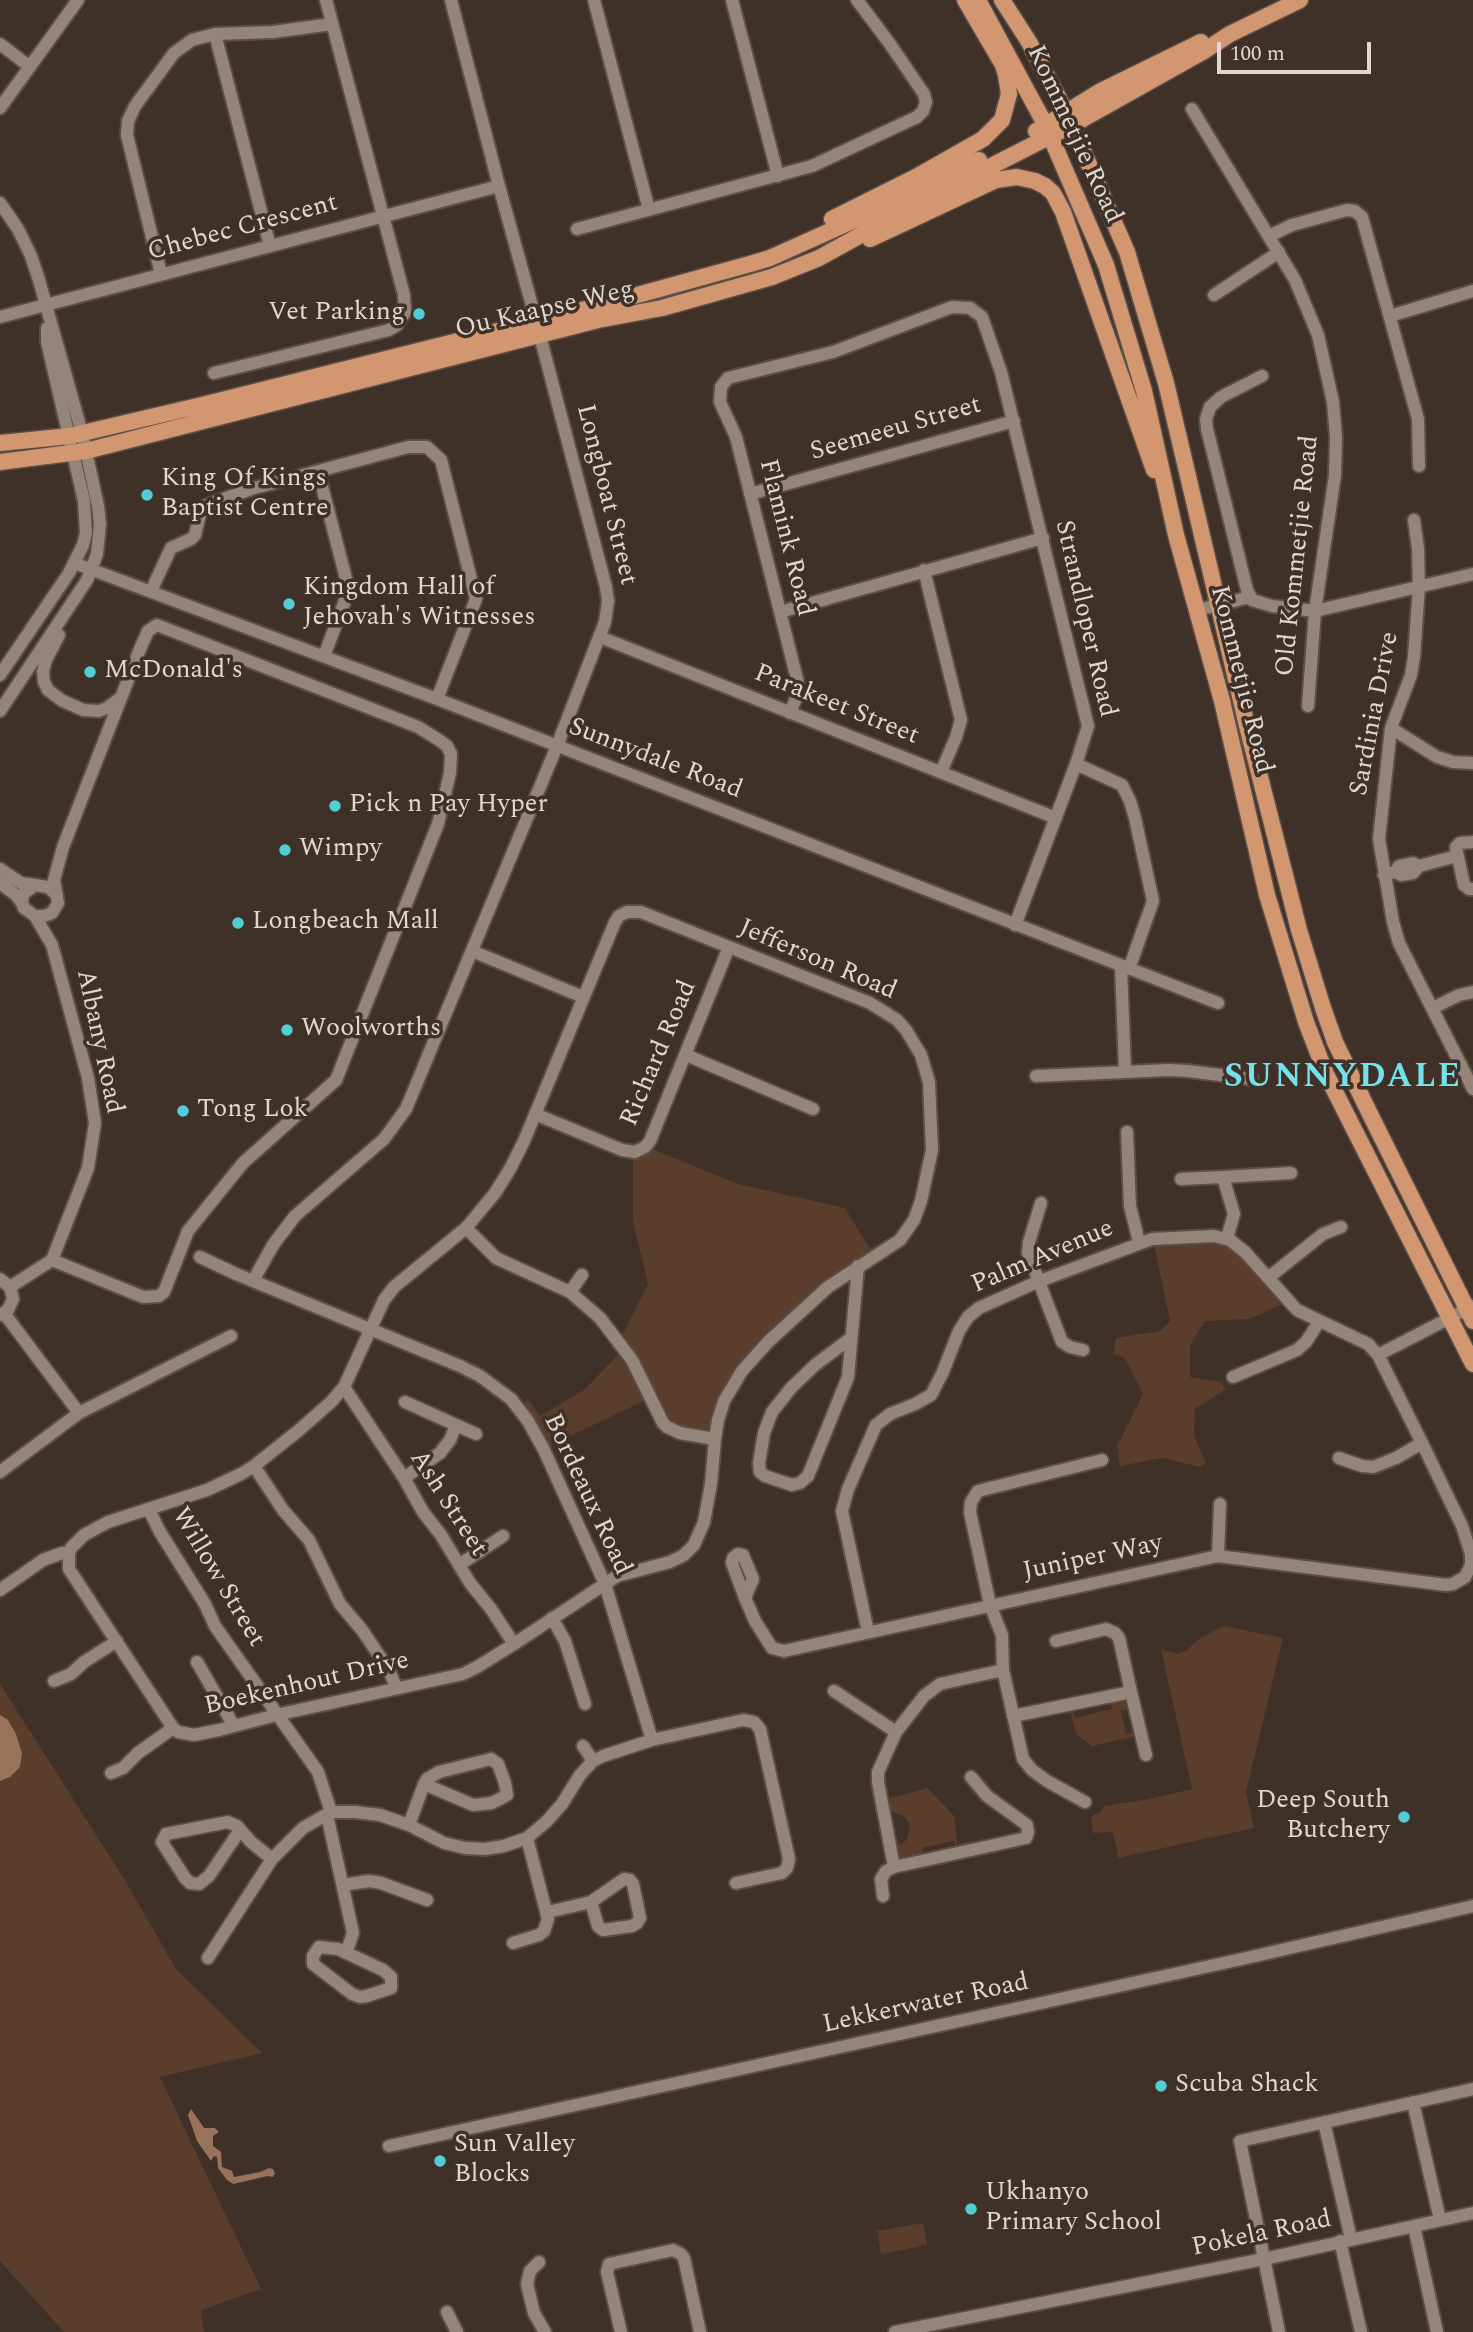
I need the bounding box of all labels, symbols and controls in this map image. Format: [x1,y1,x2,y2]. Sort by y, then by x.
scale bar [1221,28,1375,72]
text: 100 m [1230,38,1285,70]
street label: Kommetjie Road [1018,41,1128,229]
street label: Chebec Crescent [145,189,341,269]
street label: Ou Kaapse Weg [453,275,637,347]
place label: Vet Parking [268,298,405,330]
marker: Vet Parking [411,306,427,322]
street label: Seemeeu Street [807,391,985,469]
street label: Longboat Street [567,401,643,589]
street label: Old Kommetjie Road [1271,434,1327,678]
street label: Flamink Road [750,456,820,620]
place label: King Of Kings Baptist Centre [161,464,329,526]
marker: King Of Kings Baptist Centre [139,487,155,503]
street label: Strandloper Road [1046,518,1122,720]
place label: Kingdom Hall of Jehovah's Witnesses [303,573,535,634]
street label: Kommetjie Road [1202,583,1278,777]
marker: Kingdom Hall of Jehovah's Witnesses [281,596,297,612]
street label: Sardinia Drive [1345,630,1407,798]
place label: McDonald's [104,656,243,688]
street label: Parakeet Street [749,659,923,753]
marker: McDonald's [82,664,98,680]
street label: Sunnydale Road [564,713,746,807]
place label: Pick n Pay Hyper [349,790,548,822]
marker: Pick n Pay Hyper [327,798,343,814]
place label: Wimpy [299,834,382,866]
marker: Wimpy [277,842,293,858]
place label: Longbeach Mall [252,907,439,939]
street label: Jefferson Road [733,914,901,1008]
marker: Longbeach Mall [230,915,246,931]
street label: Albany Road [67,967,129,1117]
street label: Richard Road [615,976,705,1132]
place label: Woolworths [301,1014,441,1046]
marker: Woolworths [279,1022,295,1038]
district label: SUNNYDALE [1225,1060,1461,1100]
place label: Tong Lok [197,1095,308,1127]
marker: Tong Lok [175,1103,191,1119]
street label: Palm Avenue [967,1214,1119,1302]
street label: Bordeaux Road [535,1409,637,1581]
street label: Ash Street [401,1445,493,1563]
street label: Willow Street [163,1503,271,1653]
street label: Juniper Way [1020,1529,1166,1589]
street label: Boekenhout Drive [202,1646,412,1724]
place label: Deep South Butchery [1256,1786,1390,1848]
marker: Deep South Butchery [1396,1809,1412,1825]
street label: Lekkerwater Road [820,1968,1032,2042]
place label: Scuba Shack [1175,2070,1319,2102]
marker: Scuba Shack [1153,2078,1169,2094]
place label: Sun Valley Blocks [454,2130,575,2192]
marker: Sun Valley Blocks [432,2153,448,2169]
place label: Ukhanyo Primary School [985,2178,1162,2240]
marker: Ukhanyo Primary School [963,2201,979,2217]
street label: Pokela Road [1189,2205,1335,2265]

